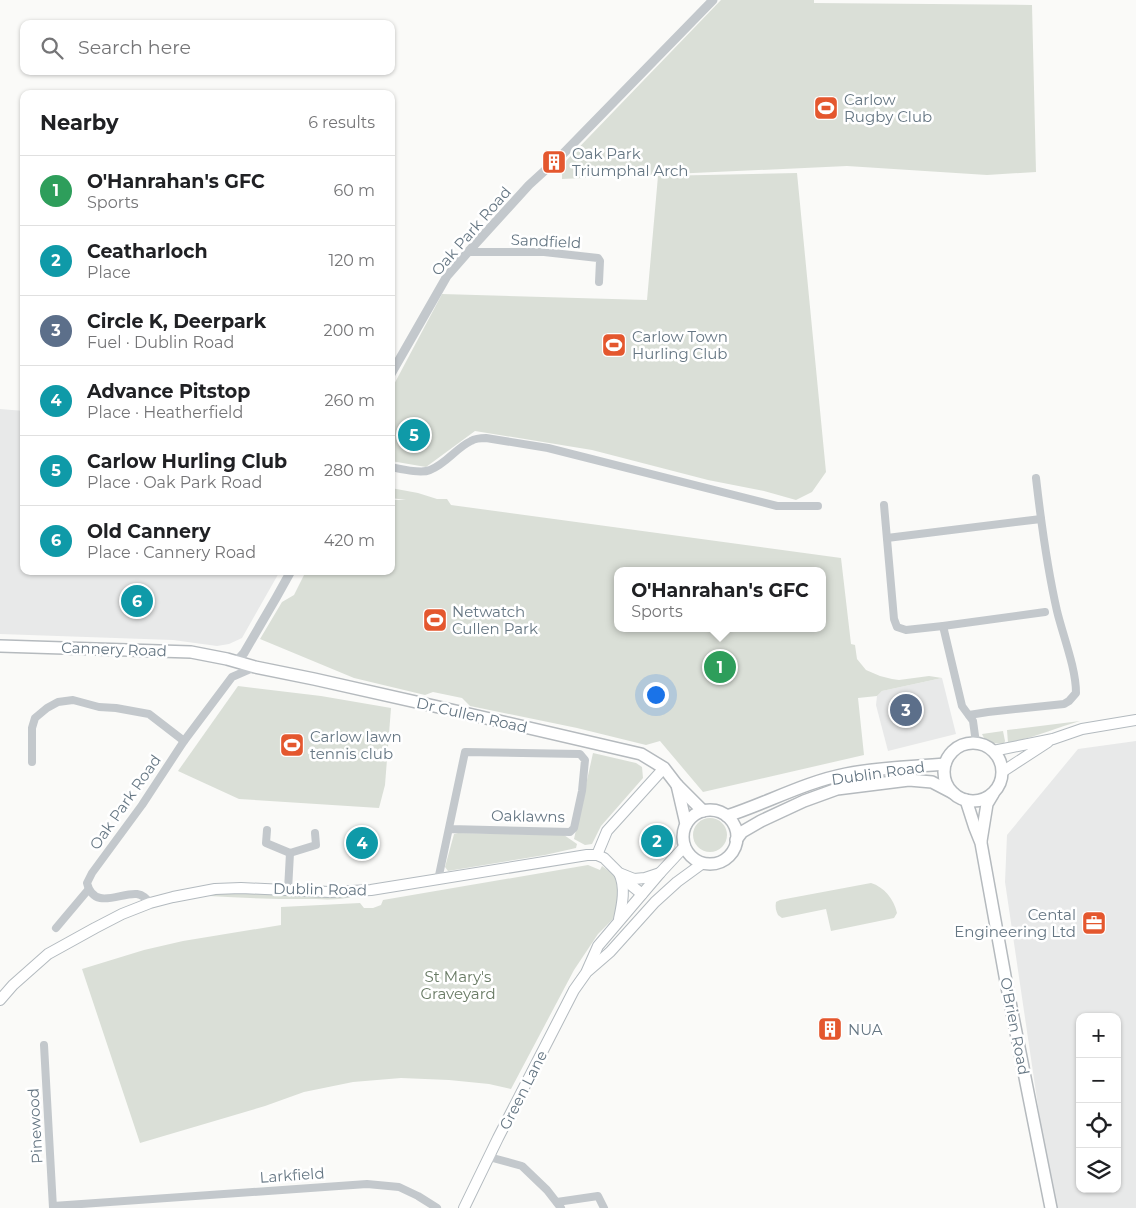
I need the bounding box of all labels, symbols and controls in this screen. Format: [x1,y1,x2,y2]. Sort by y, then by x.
search box [20,20,395,75]
icon: search [38,34,66,62]
text: Search here [78,36,191,59]
place label: Carlow Rugby Club [844,90,932,126]
sports icon: Carlow Rugby Club [813,95,839,121]
text: Nearby [40,110,119,135]
text: 6 results [308,113,375,132]
place label: Oak Park Triumphal Arch [572,144,689,180]
building icon: Oak Park Triumphal Arch [541,149,567,175]
text: O'Hanrahan's GFC [87,170,265,193]
text: 1 [53,181,59,200]
text: 60 m [333,181,375,200]
street label: Oak Park Road [427,183,515,279]
text: Sports [87,193,139,212]
street label: Sandfield [510,230,582,252]
text: Ceatharloch [87,240,208,263]
text: 2 [51,251,61,270]
text: 120 m [328,251,375,270]
text: Place [87,263,131,282]
text: Circle K, Deerpark [87,310,266,333]
text: 3 [51,321,61,340]
text: 200 m [324,321,375,340]
place label: Carlow Town Hurling Club [632,327,728,363]
sports icon: Carlow Town Hurling Club [601,332,627,358]
text: Fuel · Dublin Road [87,333,234,352]
text: Advance Pitstop [87,380,250,403]
text: 4 [50,391,62,410]
text: 260 m [324,391,375,410]
text: Place · Heatherfield [87,403,243,422]
pin: 5 [398,416,430,454]
text: Carlow Hurling Club [87,450,287,473]
text: 5 [51,461,61,480]
text: 280 m [324,461,375,480]
text: Place · Oak Park Road [87,473,262,492]
text: Old Cannery [87,520,211,543]
text: 6 [51,531,61,550]
text: 420 m [324,531,375,550]
text: Place · Cannery Road [87,543,256,562]
popup [614,567,826,632]
text: O'Hanrahan's GFC [631,579,809,602]
pin: 6 [121,582,153,620]
place label: Netwatch Cullen Park [452,602,538,638]
text: Sports [631,602,683,621]
sports icon: Netwatch Cullen Park [422,607,448,633]
street label: Cannery Road [61,638,167,660]
pin: 1 [704,648,736,686]
your location [643,682,669,708]
pin: 3 [890,691,922,729]
street label: Dr Cullen Road [415,693,529,737]
place label: Carlow lawn tennis club [310,727,402,763]
sports icon: Carlow lawn tennis club [279,732,305,758]
street label: Oak Park Road [85,751,165,853]
street label: Dublin Road [830,757,926,789]
street label: Oaklawns [491,806,565,826]
pin: 2 [641,822,673,860]
pin: 4 [346,824,378,862]
street label: Dublin Road [273,879,367,899]
place label: Cental Engineering Ltd [954,905,1076,941]
office icon: Cental Engineering Ltd [1081,910,1107,936]
park label: St Mary's Graveyard [420,967,496,1003]
street label: O'Brien Road [996,976,1034,1076]
map controls [1076,1013,1121,1193]
button: + [1076,1013,1121,1058]
building icon: NUA [817,1016,843,1042]
place label: NUA [848,1020,883,1039]
street label: Green Lane [495,1047,551,1133]
button: − [1076,1058,1121,1103]
street label: Pinewood [24,1088,46,1164]
button: locate [1076,1103,1121,1148]
button: layers [1076,1148,1121,1193]
street label: Larkfield [259,1163,325,1187]

